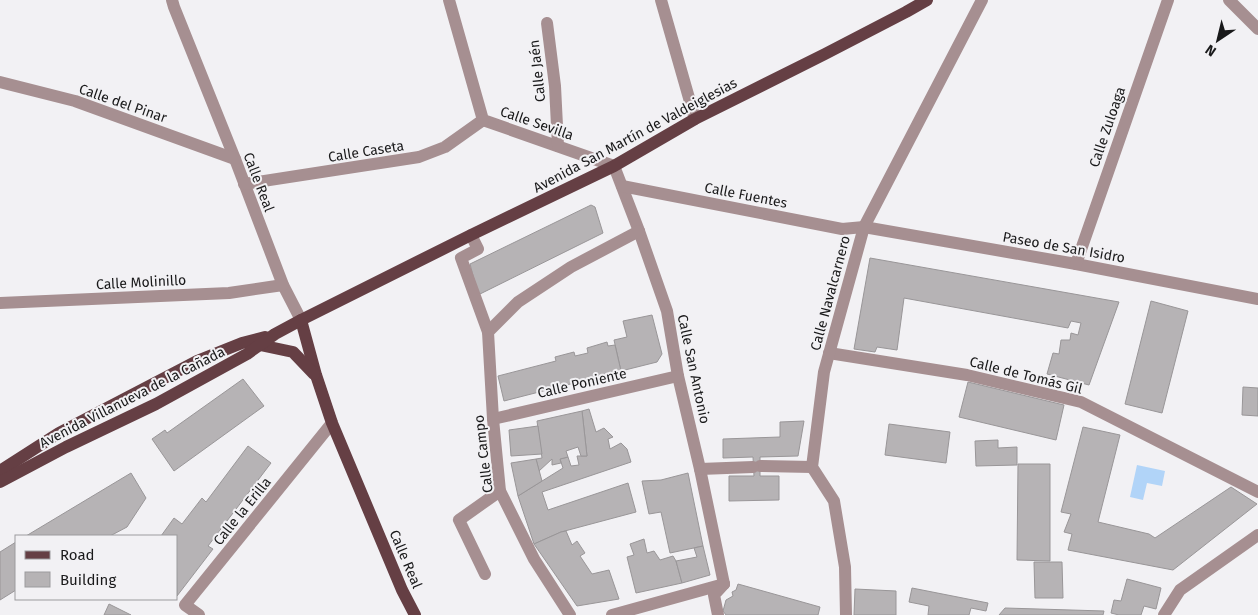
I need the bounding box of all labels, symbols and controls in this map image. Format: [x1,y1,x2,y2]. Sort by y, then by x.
north arrow [1193,15,1243,65]
street label: Calle Jaén [526,39,549,103]
text: N [1202,41,1220,60]
street label: Avenida San Martín de Valdeiglesias [531,74,740,197]
street label: Calle del Pinar [77,80,170,127]
street label: Calle Zuloaga [1086,85,1129,170]
street label: Calle Sevilla [498,103,576,144]
street label: Calle Caseta [327,137,405,166]
street label: Calle Real [239,150,278,214]
street label: Calle Fuentes [703,179,789,212]
street label: Paseo de San Isidro [1001,228,1126,267]
street label: Calle Navalcarnero [807,234,854,352]
street label: Calle Molinillo [96,272,187,293]
street label: Calle San Antonio [674,313,713,425]
street label: Avenida Villanueva de la Cañada [37,343,228,452]
street label: Calle de Tomás Gil [968,353,1084,398]
street label: Calle Poniente [536,365,628,402]
street label: Calle Campo [470,414,497,494]
street label: Calle la Erilla [210,474,275,549]
street label: Calle Real [386,527,425,591]
legend [15,535,178,600]
text: Road [60,546,95,564]
text: Building [60,571,116,589]

